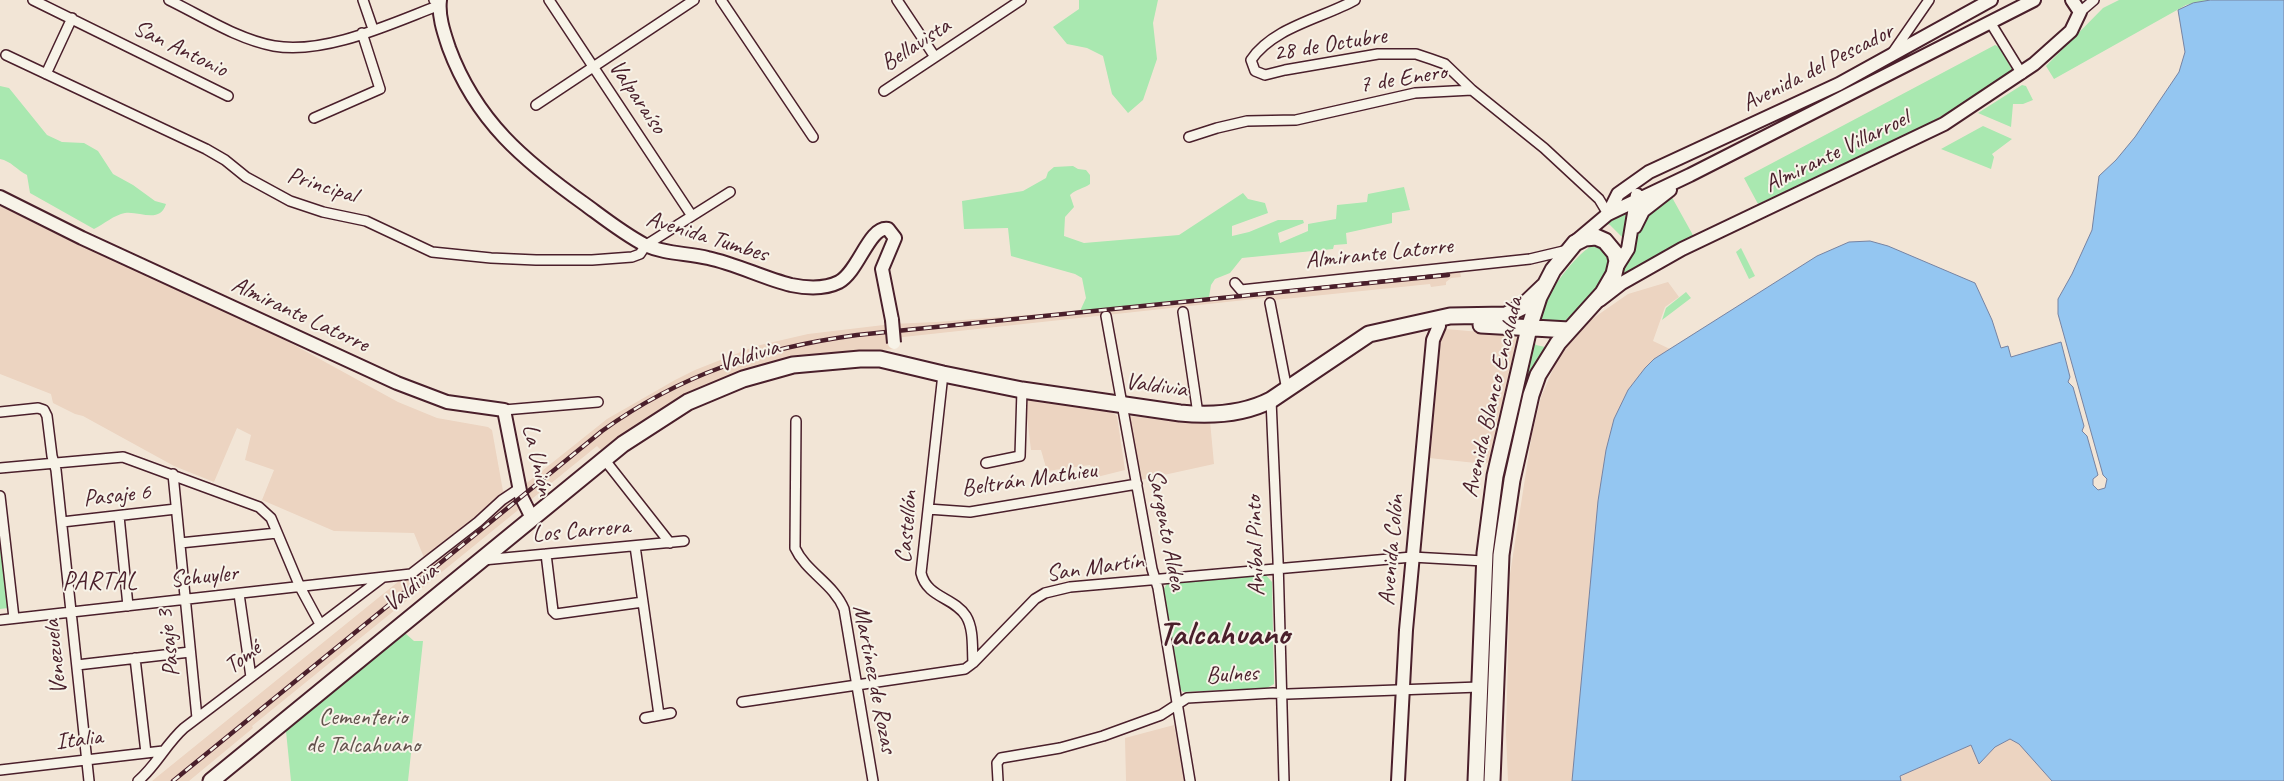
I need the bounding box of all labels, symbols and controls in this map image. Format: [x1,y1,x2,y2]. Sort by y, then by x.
street label: Bellavista [876,12,956,78]
street label: San Antonio [128,14,232,84]
street label: Avenida del Pescador [1737,17,1899,119]
street label: 28 de Octubre [1271,22,1389,68]
street label: Valparaíso [602,54,672,140]
street label: 7 de Enero [1357,58,1449,100]
street label: Almirante Villarroel [1760,105,1914,199]
street label: Principal [284,161,360,211]
street label: Avenida Tumbes [643,205,771,269]
street label: Almirante Latorre [1304,232,1454,276]
street label: Almirante Latorre [227,271,373,359]
street label: Avenida Blanco Encalada [1456,294,1530,500]
street label: Valdivia [715,333,783,379]
street label: Valdivia [1123,367,1189,405]
street label: La Unión [515,421,559,499]
street label: Beltrán Mathieu [960,456,1098,504]
street label: Sargento Aldea [1140,467,1192,593]
street label: Pasaje 6 [82,478,152,514]
street label: Castellón [889,489,925,565]
street label: Avenida Colón [1373,493,1411,607]
street label: Aníbal Pinto [1240,495,1272,597]
street label: Los Carrera [531,512,631,550]
street label: San Martín [1044,547,1146,589]
street label: Valdivia [378,557,444,619]
street label: Schuyler [169,559,239,595]
district label: PARTAL [62,567,138,597]
street label: Martínez de Rozas [846,602,902,756]
street label: Pasaje 3 [151,608,187,678]
district label: Talcahuano [1158,615,1290,655]
street label: Venezuela [38,618,74,696]
street label: Tomé [219,635,267,681]
street label: Bulnes [1205,659,1259,691]
park label: Cementerio de Talcahuano [306,704,420,760]
street label: Italia [54,723,104,757]

